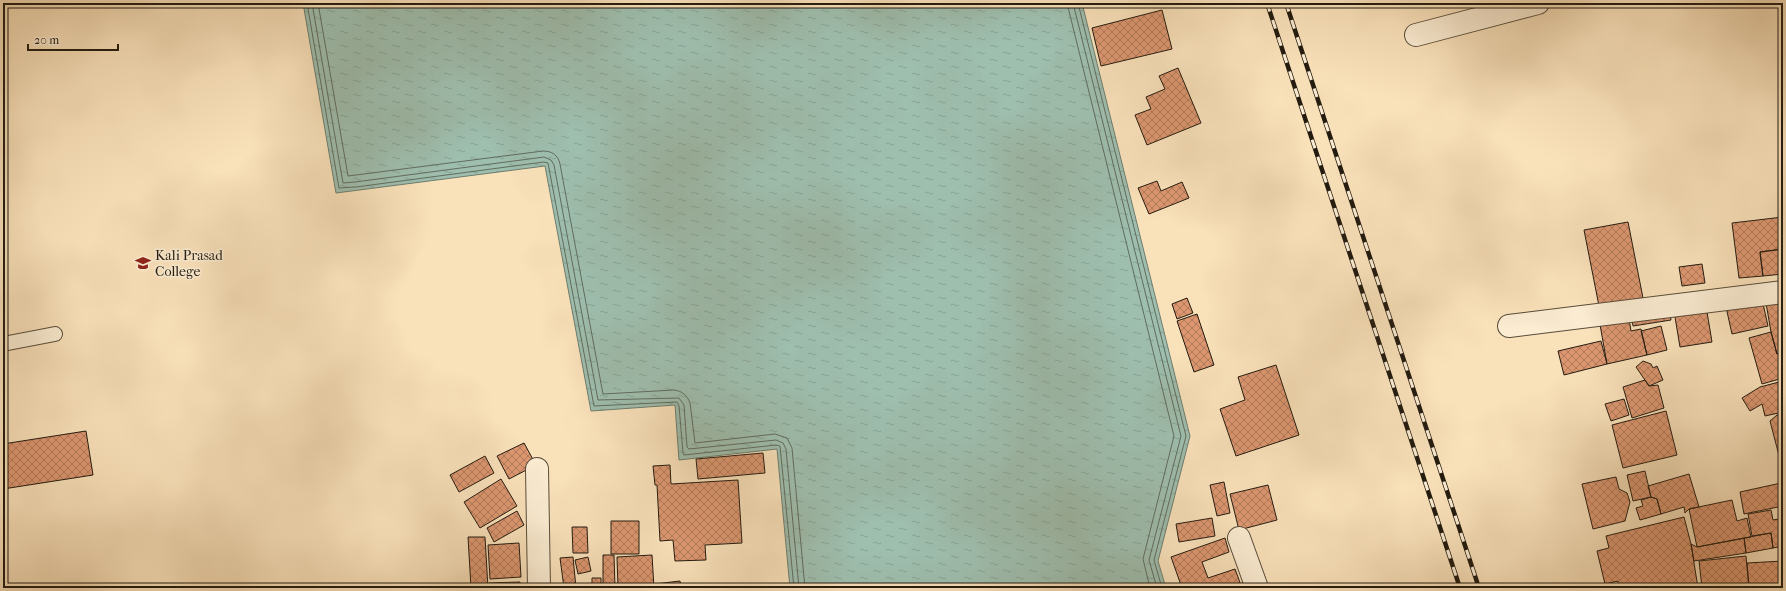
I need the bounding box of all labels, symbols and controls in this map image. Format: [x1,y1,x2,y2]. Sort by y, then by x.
scale bar [28,26,118,52]
text: 20 m [34,33,59,47]
place label: Kali Prasad College [155,247,223,280]
school or university icon: Kali Prasad College [134,254,152,272]

